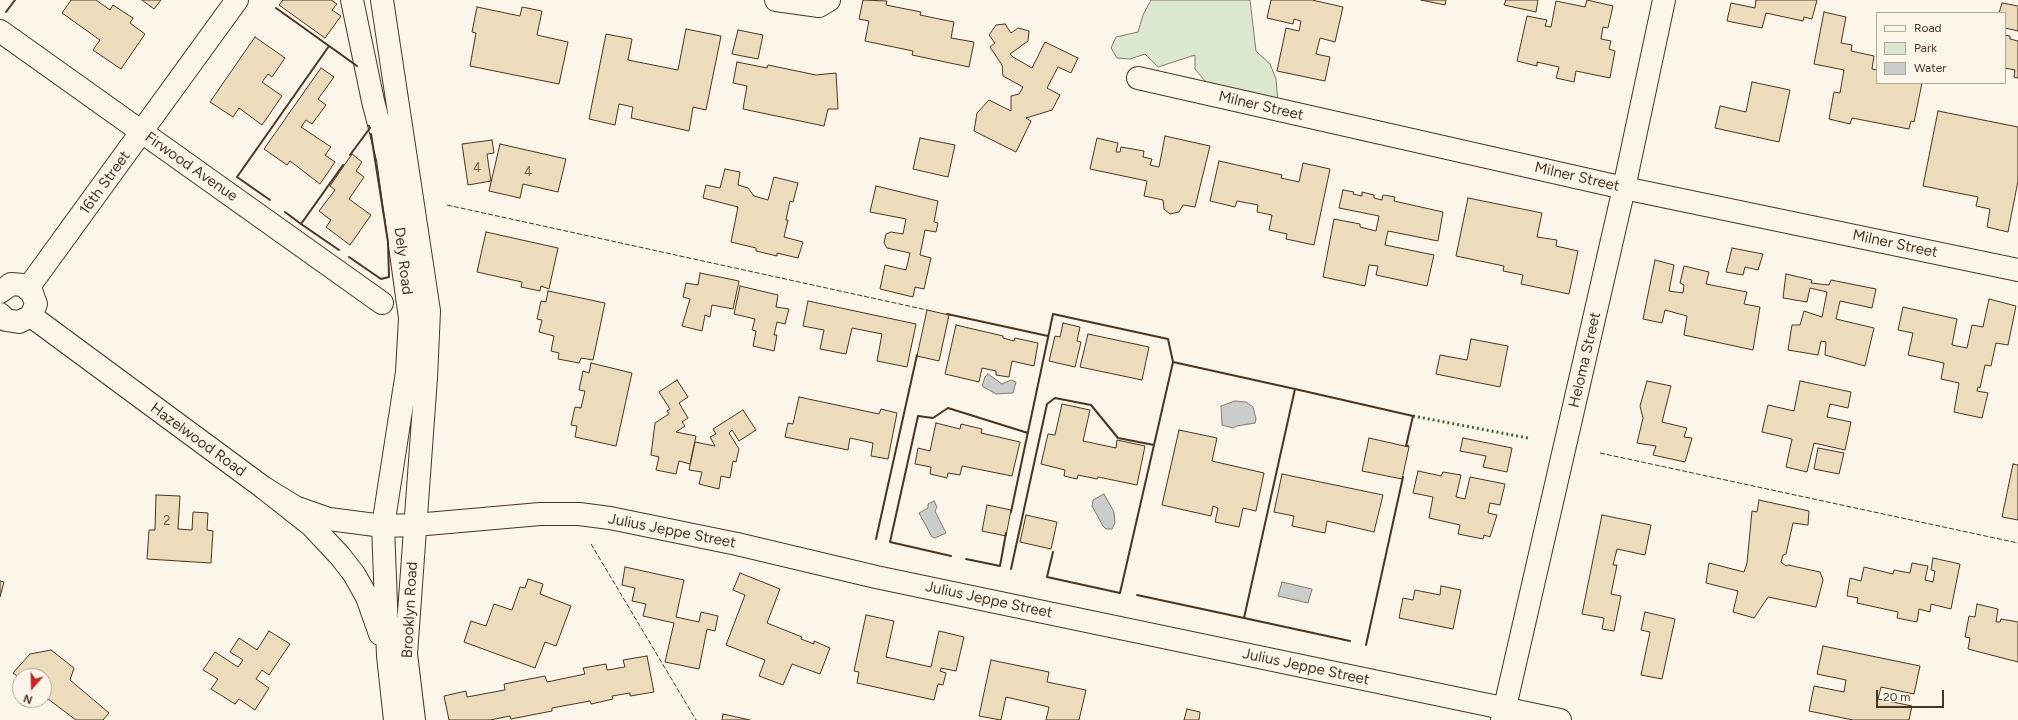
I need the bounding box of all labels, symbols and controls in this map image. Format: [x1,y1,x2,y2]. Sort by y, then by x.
legend [1876,12,2006,84]
text: Road [1914,21,1942,35]
text: Park [1914,41,1937,55]
text: Water [1914,61,1946,75]
street label: Milner Street [1217,87,1305,125]
street label: Firwood Avenue [141,128,241,206]
street label: 16th Street [76,148,134,218]
street label: Milner Street [1533,158,1621,196]
house number: 4 [473,160,481,176]
house number: 4 [524,164,532,180]
street label: Dely Road [390,226,416,296]
street label: Milner Street [1851,226,1939,262]
street label: Heloma Street [1565,310,1605,410]
street label: Hazelwood Road [147,399,249,481]
street label: Julius Jeppe Street [607,510,737,552]
house number: 2 [163,513,171,529]
street label: Brooklyn Road [398,561,422,659]
street label: Julius Jeppe Street [924,578,1054,622]
street label: Julius Jeppe Street [1241,645,1371,689]
north arrow [12,668,52,708]
scale bar [1878,682,1946,708]
text: 20 m [1883,690,1911,704]
text: N [22,691,34,706]

